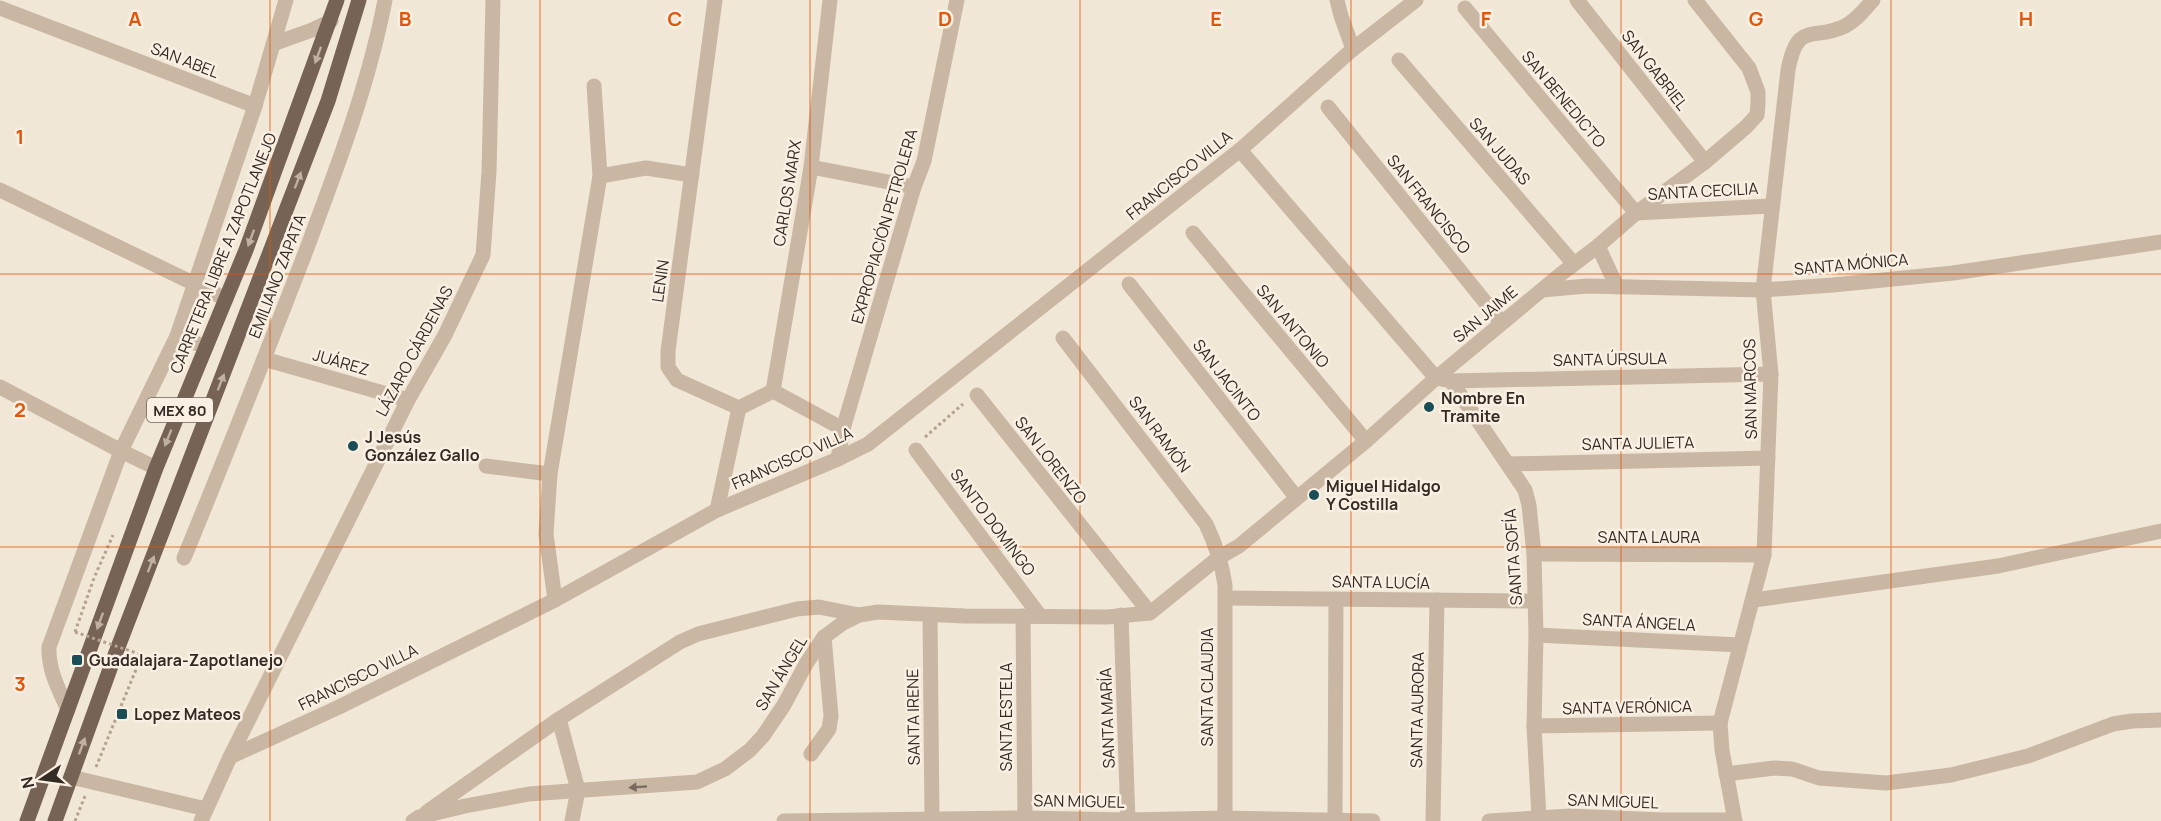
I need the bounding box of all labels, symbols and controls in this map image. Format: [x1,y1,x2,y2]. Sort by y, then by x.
text: A [128,5,142,32]
text: B [399,5,412,32]
text: C [668,5,682,32]
text: D [938,5,952,32]
text: E [1210,5,1222,32]
text: F [1481,5,1492,32]
text: G [1749,5,1764,32]
text: H [2019,5,2033,32]
street label: SAN GABRIEL [1617,25,1693,115]
street label: SAN ABEL [148,37,222,83]
one-way arrow [313,46,323,64]
street label: SAN BENEDICTO [1517,46,1611,152]
street label: SAN JUDAS [1465,112,1536,190]
text: 1 [16,123,24,150]
street label: FRANCISCO VILLA [1121,125,1237,225]
street label: EXPROPIACIÓN PETROLERA [846,126,922,326]
street label: CARRETERA LIBRE A ZAPOTLANEJO [164,129,282,377]
street label: CARLOS MARX [768,138,806,248]
street label: SAN FRANCISCO [1382,150,1476,258]
one-way arrow [294,171,303,189]
street label: SANTA CECILIA [1647,177,1759,205]
street label: EMILIANO ZAPATA [243,211,311,341]
one-way arrow [245,229,255,247]
street label: SANTA MÓNICA [1793,248,1909,280]
street label: LENIN [646,258,674,304]
street label: SAN ANTONIO [1252,280,1335,373]
street label: SAN JAIME [1448,281,1522,347]
street label: LÁZARO CÁRDENAS [370,282,458,420]
street label: SAN JACINTO [1188,334,1266,426]
street label: SAN MARCOS [1738,338,1762,439]
street label: JUÁREZ [310,344,372,381]
street label: SANTA ÚRSULA [1553,347,1667,371]
one-way arrow [217,373,226,391]
place label: Nombre En Tramite [1441,387,1525,427]
street label: SAN RAMÓN [1124,391,1196,477]
text: 2 [14,396,26,423]
road number: MEX 80 [147,398,213,422]
marker: Nombre En Tramite [1422,400,1436,414]
street label: SAN LORENZO [1010,412,1092,509]
street label: FRANCISCO VILLA [728,421,856,495]
place label: J Jesús González Gallo [365,426,480,466]
one-way arrow [163,429,173,447]
street label: SANTA JULIETA [1582,431,1694,455]
marker: J Jesús González Gallo [346,439,360,453]
street label: SANTO DOMINGO [946,464,1041,580]
place label: Miguel Hidalgo Y Costilla [1326,475,1441,515]
marker: Miguel Hidalgo Y Costilla [1307,488,1321,502]
street label: SANTA SOFÍA [1499,508,1527,606]
street label: SANTA LAURA [1598,526,1700,548]
one-way arrow [147,555,156,573]
street label: SANTA LUCÍA [1332,570,1430,594]
street label: SANTA ÁNGELA [1582,608,1696,636]
one-way arrow [95,612,105,630]
street label: SANTA CLAUDIA [1196,628,1218,746]
street label: SAN ÁNGEL [750,631,812,715]
street label: FRANCISCO VILLA [295,639,421,715]
place label: Guadalajara-Zapotlanejo [89,649,283,671]
street label: SANTA AURORA [1405,652,1429,768]
marker: Guadalajara-Zapotlanejo [70,653,84,667]
street label: SANTA ESTELA [995,662,1017,772]
street label: SANTA MARÍA [1094,667,1120,769]
street label: SANTA IRENE [901,669,925,765]
text: 3 [14,670,26,697]
street label: SANTA VERÓNICA [1562,695,1692,719]
place label: Lopez Mateos [134,703,241,725]
marker: Lopez Mateos [115,707,129,721]
one-way arrow [78,737,88,755]
north arrow [12,749,72,809]
text: N [15,774,39,790]
one-way arrow [629,782,648,791]
street label: SAN MIGUEL [1567,788,1659,814]
street label: SAN MIGUEL [1033,789,1125,813]

